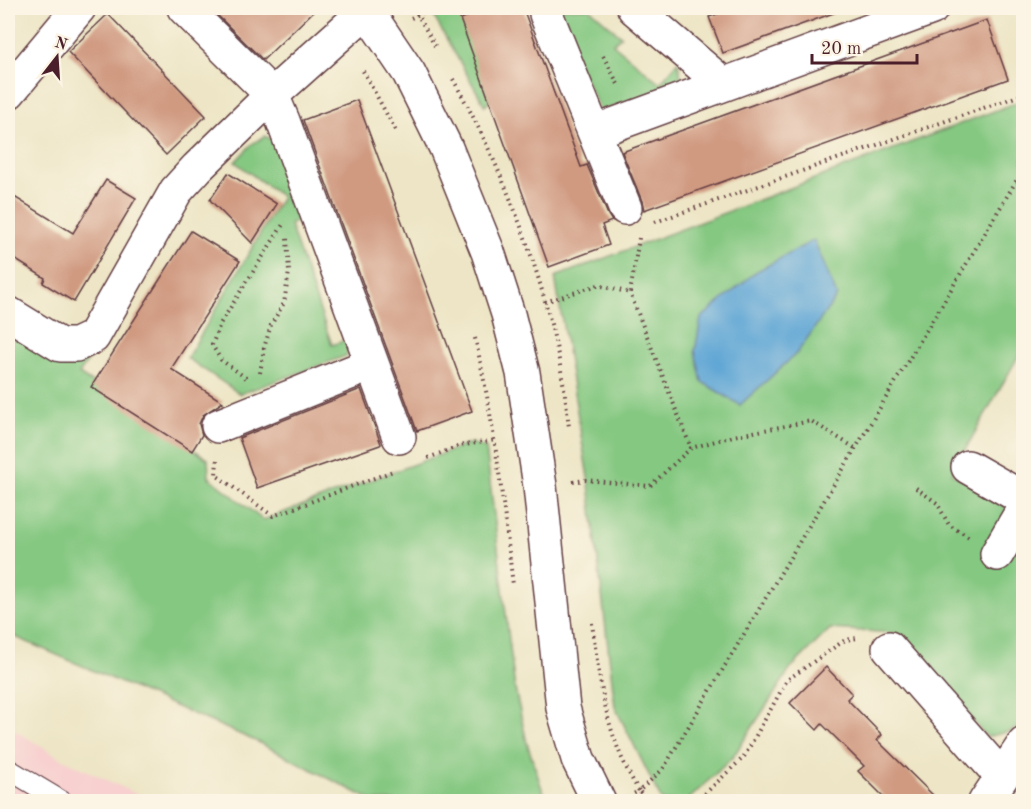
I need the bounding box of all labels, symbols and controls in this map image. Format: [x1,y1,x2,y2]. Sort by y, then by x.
north arrow [27,27,87,87]
scale bar [812,27,917,65]
text: N [53,35,70,54]
text: 20 m [821,40,861,58]

